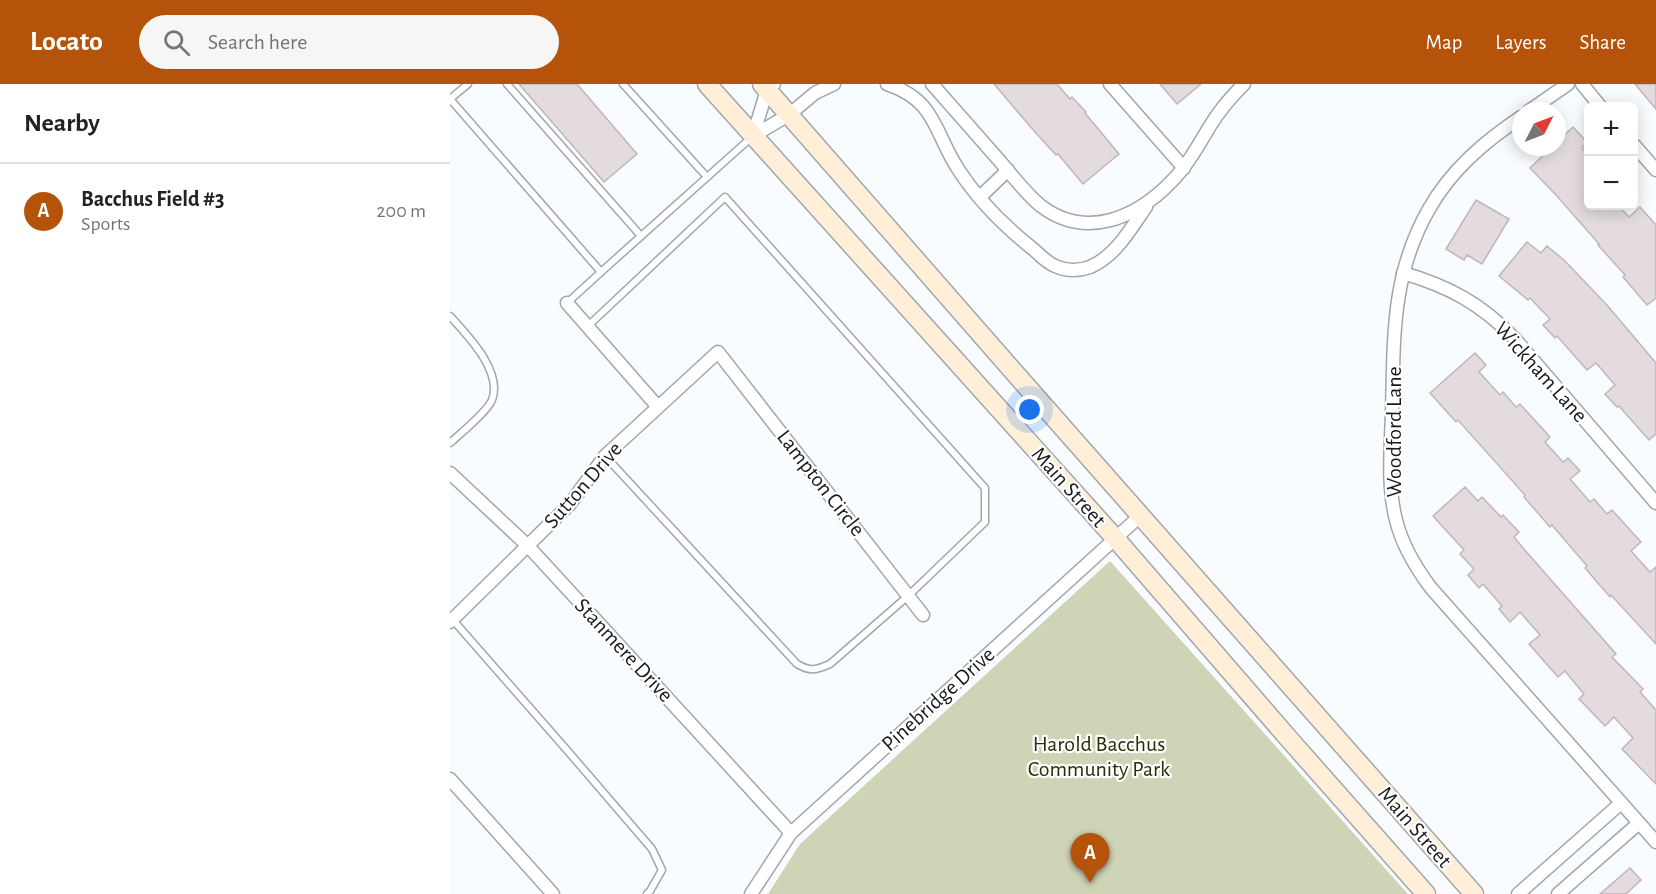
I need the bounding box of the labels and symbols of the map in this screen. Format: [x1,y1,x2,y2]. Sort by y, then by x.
north arrow [1512,102,1566,156]
street label: Wickham Lane [1490,318,1592,426]
street label: Woodford Lane [1383,366,1405,498]
your location [1015,395,1044,424]
street label: Lampton Circle [773,426,869,540]
street label: Sutton Drive [540,438,626,532]
street label: Main Street [1028,443,1110,531]
street label: Stanmere Drive [571,594,677,706]
street label: Pinebridge Drive [877,643,999,755]
park label: Harold Bacchus Community Park [1028,733,1170,780]
street label: Main Street [1374,782,1456,872]
pin: A [1070,834,1110,883]

